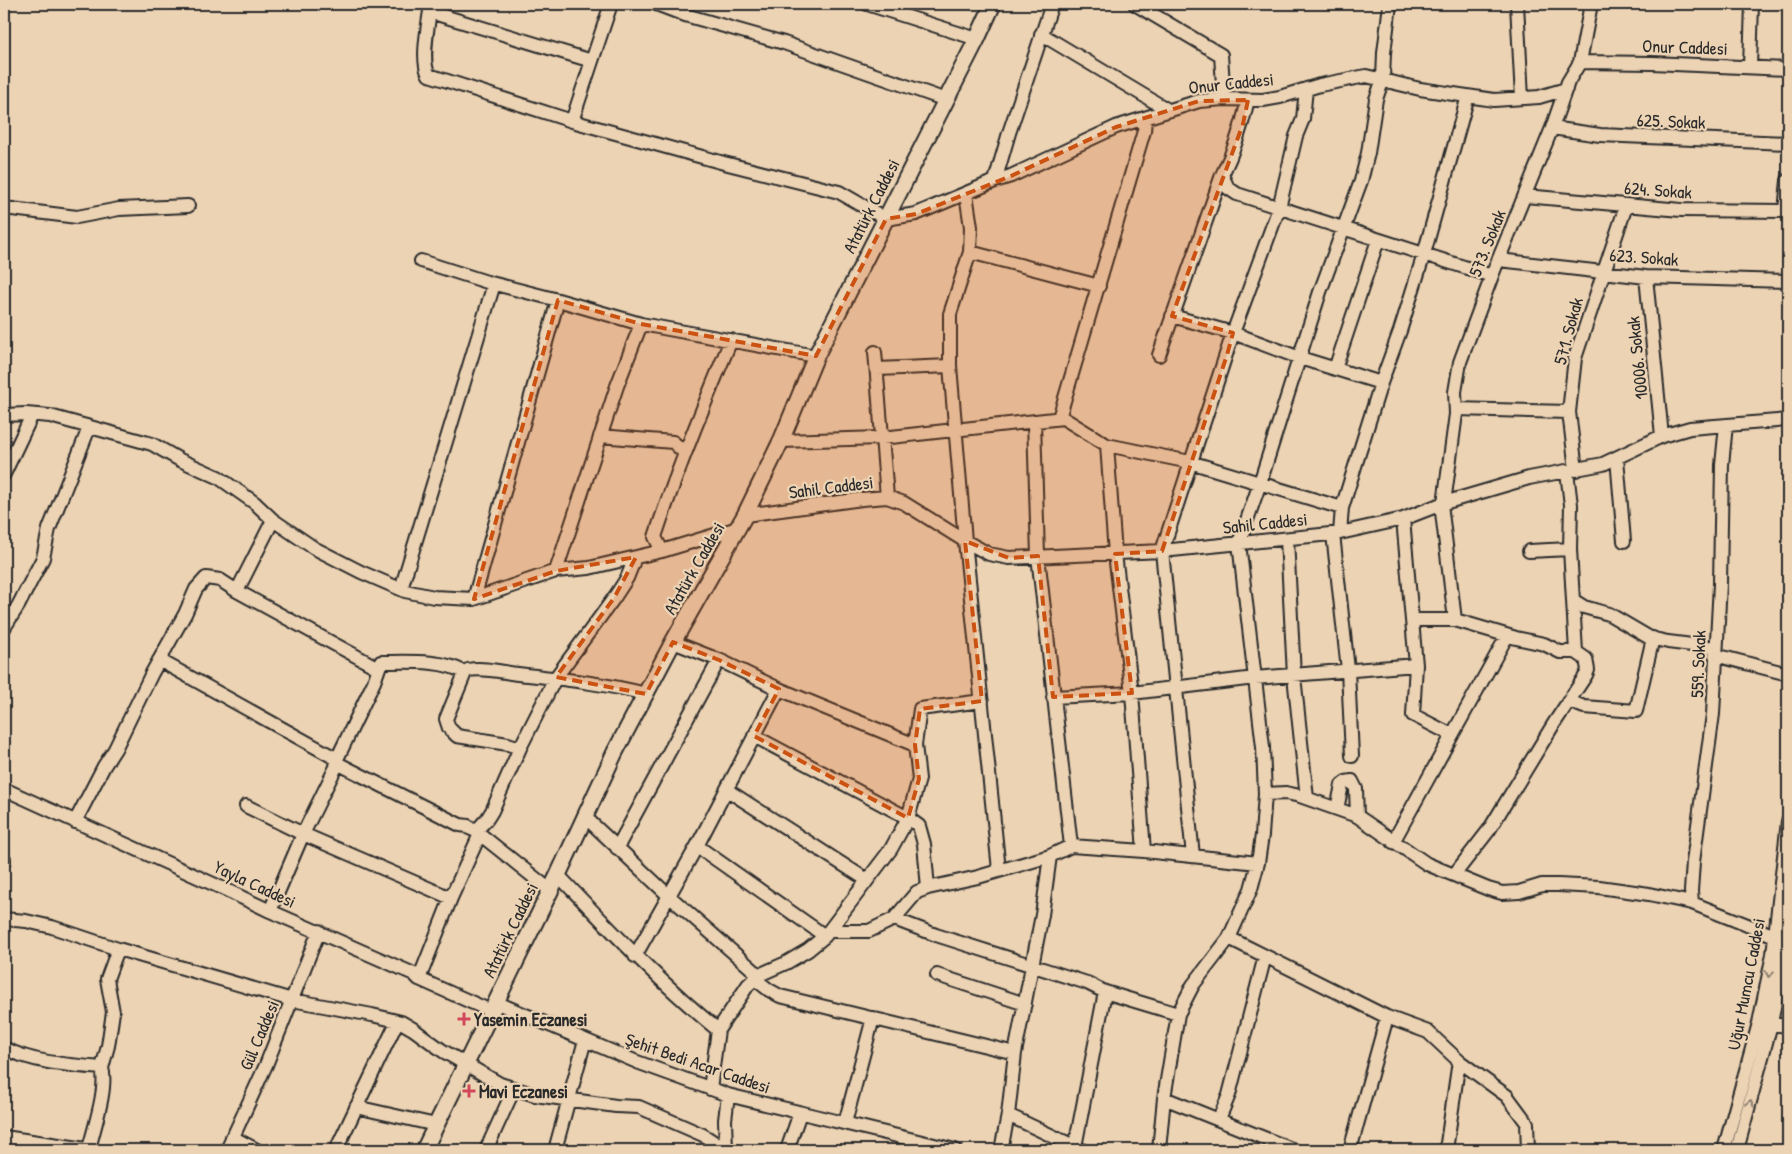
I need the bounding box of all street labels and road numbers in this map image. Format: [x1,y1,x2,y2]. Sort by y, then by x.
street label: Onur Caddesi [1642,33,1728,61]
street label: Onur Caddesi [1187,66,1275,100]
street label: 625. Sokak [1636,107,1706,135]
street label: Atatürk Caddesi [836,154,906,258]
street label: 624. Sokak [1623,175,1693,205]
street label: 573. Sokak [1462,205,1512,280]
street label: 623. Sokak [1609,242,1680,272]
street label: 571. Sokak [1547,294,1589,367]
street label: 10006. Sokak [1620,315,1654,401]
street label: Sahil Caddesi [787,469,875,505]
street label: Sahil Caddesi [1221,506,1309,540]
street label: Atatürk Caddesi [657,517,731,619]
street label: 559. Sokak [1684,629,1712,698]
street label: Yayla Caddesi [210,854,300,914]
street label: Atatürk Caddesi [476,878,544,982]
street label: Uğur Mumcu Caddesi [1721,916,1771,1052]
street label: Gül Caddesi [233,996,285,1074]
street label: Şehit Bedi Acar Caddesi [622,1026,774,1100]

